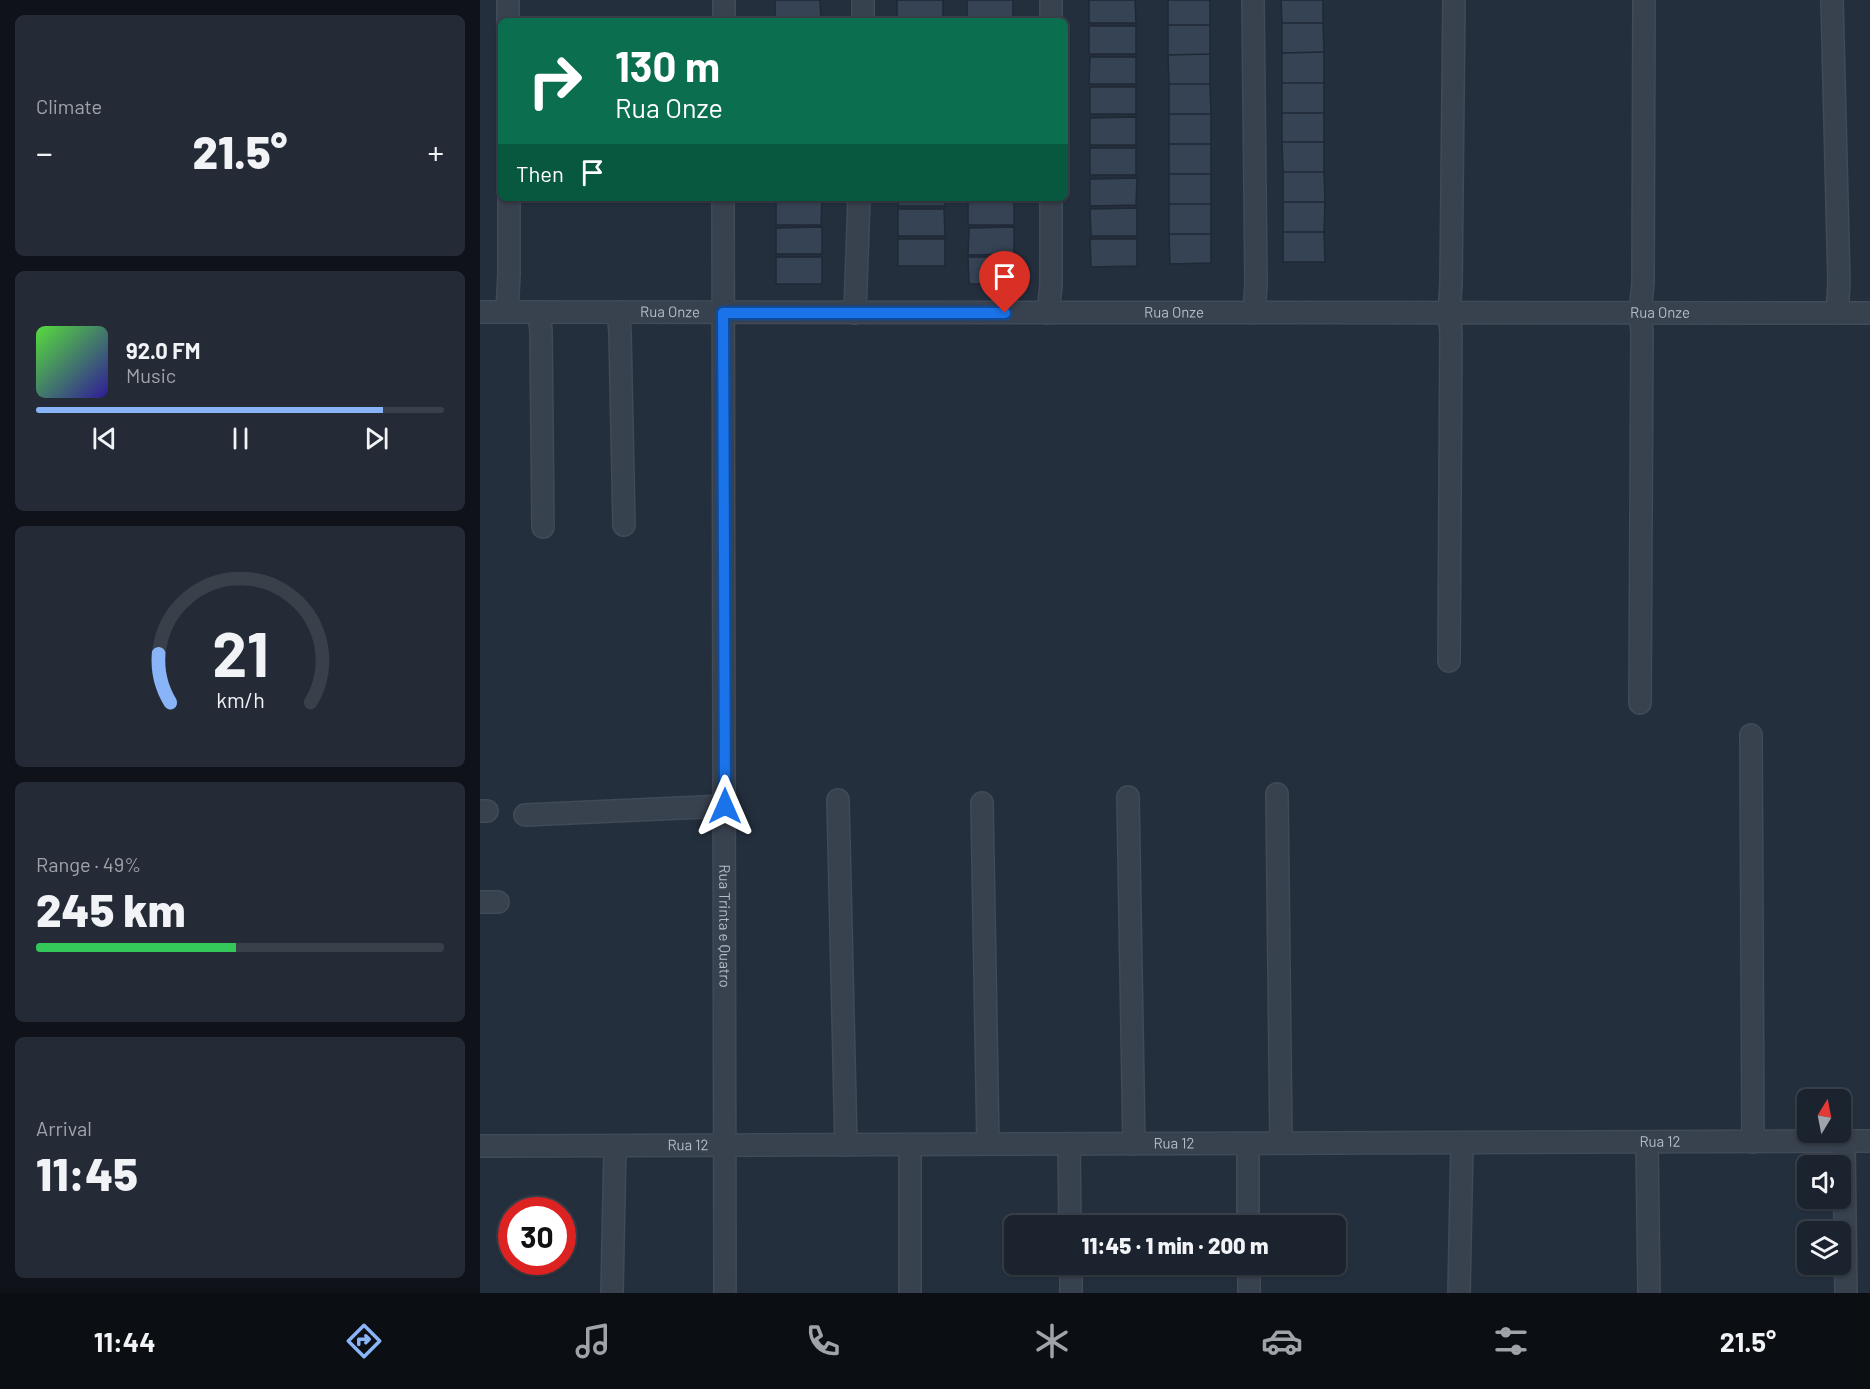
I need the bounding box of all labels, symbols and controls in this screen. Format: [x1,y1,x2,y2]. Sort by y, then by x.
text: 130 m [615,40,720,90]
icon: right [516,42,594,120]
text: Rua Onze [615,91,723,123]
text: Climate [36,94,102,118]
text: 21.5° [193,124,287,178]
text: − [36,132,53,172]
text: + [428,132,444,172]
icon: arrive [576,156,609,189]
text: Then [516,160,564,186]
pin [979,251,1030,313]
icon: arrive [988,260,1021,293]
street label: Rua Onze [640,302,700,320]
street label: Rua Onze [1144,302,1204,321]
street label: Rua Onze [1630,303,1690,321]
text: 92.0 FM [126,337,200,363]
text: Music [126,363,176,387]
icon: previous [88,422,121,455]
icon: pause [224,422,257,455]
icon: next [360,422,393,455]
text: 21 [212,616,268,690]
text: km/h [216,688,264,713]
position arrow [693,774,757,838]
text: Range · 49% [36,852,141,876]
street label: Rua Trinta e Quatro [716,864,734,988]
text: 245 km [36,882,186,936]
north arrow [1797,1089,1851,1143]
map controls [1797,1089,1851,1275]
text: Arrival [36,1116,92,1140]
street label: Rua 12 [1639,1132,1681,1150]
street label: Rua 12 [1153,1133,1195,1152]
street label: Rua 12 [667,1135,709,1153]
text: 11:45 [36,1146,138,1200]
button: sound [1797,1155,1851,1209]
speed limit sign: 30 [498,1197,576,1275]
button: layers [1797,1221,1851,1275]
text: 11:45 · 1 min · 200 m [1081,1232,1269,1258]
icon: directions [343,1320,385,1362]
icon: music [572,1320,614,1362]
icon: phone [802,1320,844,1362]
icon: climate [1031,1320,1073,1362]
icon: car [1261,1320,1303,1362]
icon: filters [1490,1320,1532,1362]
text: 11:44 [94,1325,156,1357]
text: 21.5° [1720,1325,1776,1357]

